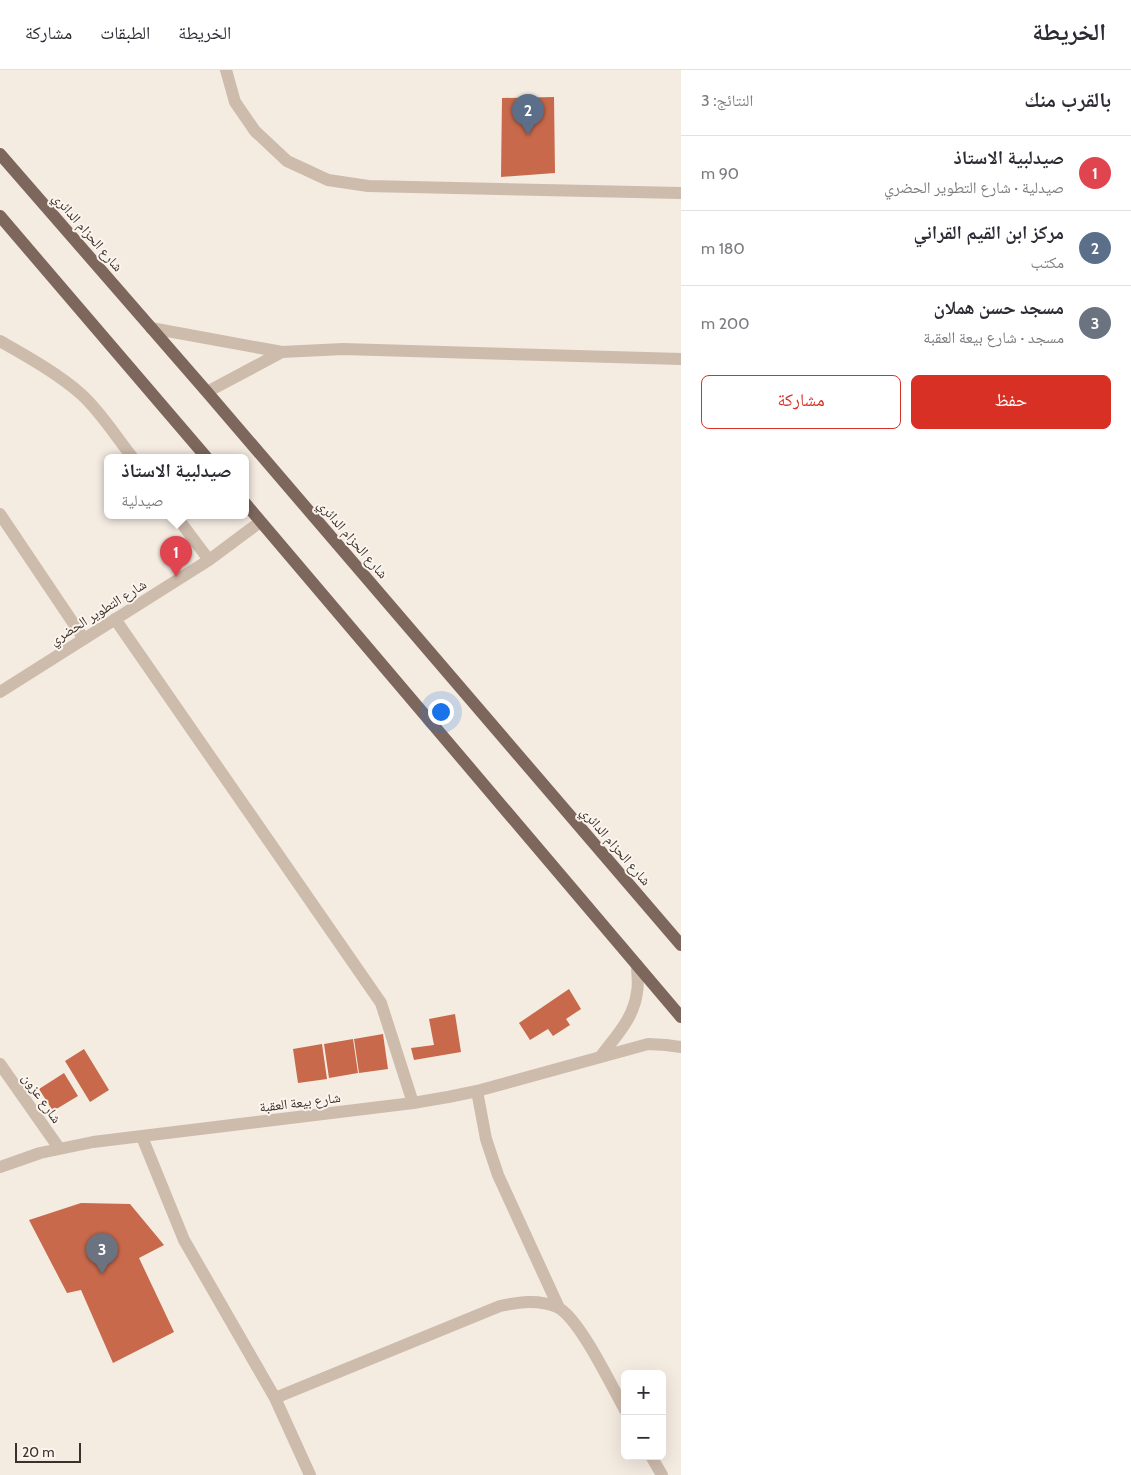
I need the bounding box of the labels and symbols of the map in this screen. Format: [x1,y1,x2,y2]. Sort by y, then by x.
pin: 2 [512,94,544,135]
street label: شارع الحزام الدائري [47,189,127,277]
street label: شارع الحزام الدائري [312,496,392,584]
pin: 1 [160,536,192,577]
street label: شارع التطوير الحضري [46,575,151,651]
your location [428,699,454,725]
street label: شارع الحزام الدائري [575,803,655,891]
street label: شارع عزون [17,1069,66,1127]
street label: شارع بيعة العقبة [258,1088,342,1117]
pin: 3 [86,1233,118,1274]
scale bar [15,1440,81,1463]

